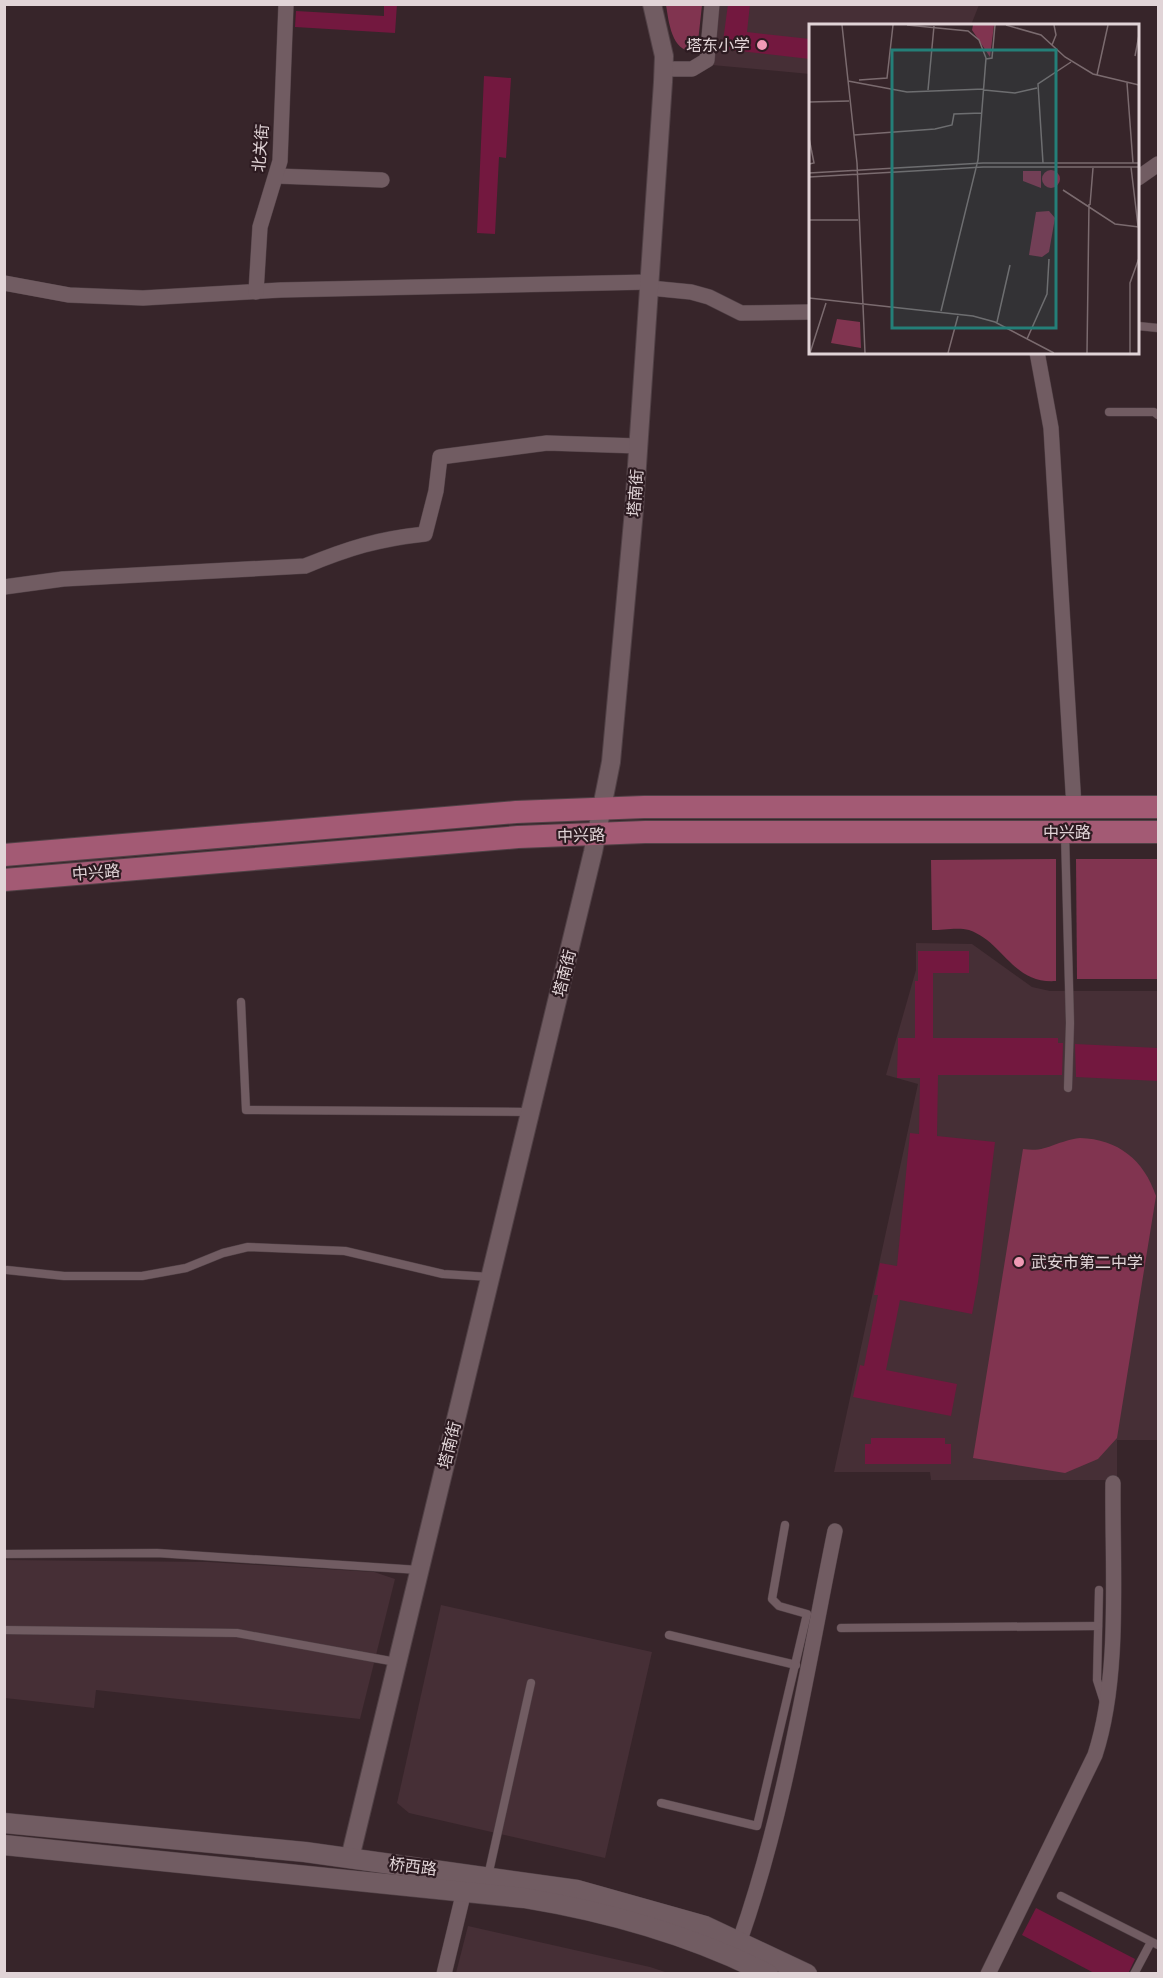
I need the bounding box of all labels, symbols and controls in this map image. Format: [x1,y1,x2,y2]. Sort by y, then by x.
inset map [809,24,1139,354]
place label: 塔东小学 [686,36,750,55]
marker: 塔东小学 [755,38,769,52]
street label: 北关街 [249,123,272,173]
street label: 塔南街 [624,468,647,518]
street label: 中兴路 [1043,823,1091,842]
street label: 中兴路 [557,825,605,846]
street label: 中兴路 [71,861,121,884]
street label: 塔南街 [549,948,580,999]
place label: 武安市第二中学 [1031,1253,1143,1272]
marker: 武安市第二中学 [1012,1255,1026,1269]
street label: 塔南街 [434,1420,465,1471]
street label: 桥西路 [388,1854,438,1879]

